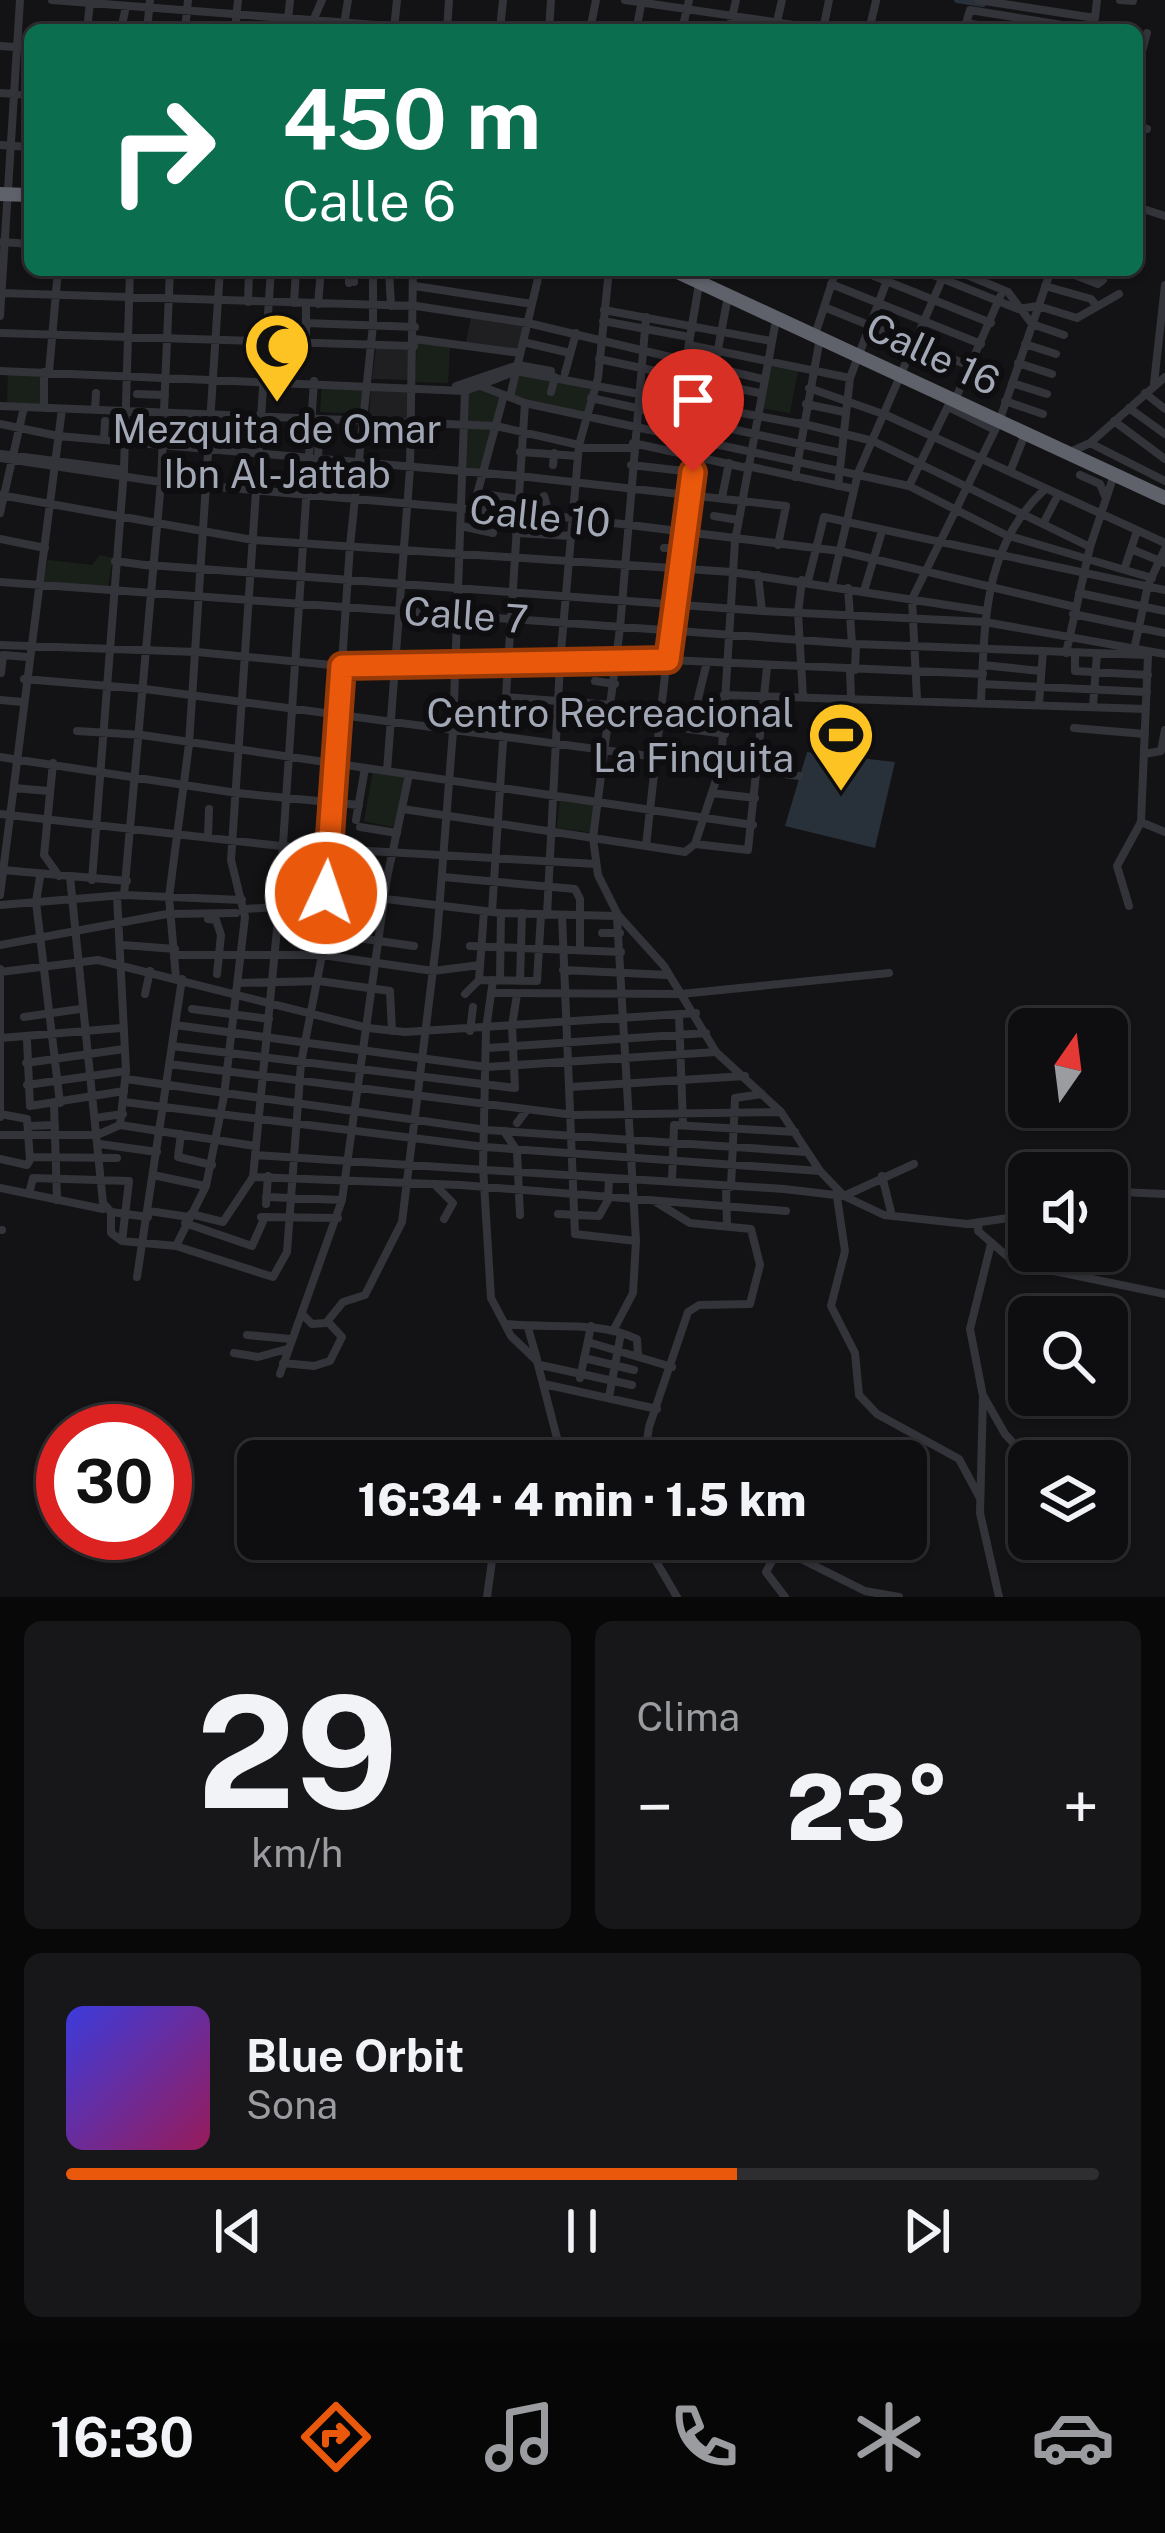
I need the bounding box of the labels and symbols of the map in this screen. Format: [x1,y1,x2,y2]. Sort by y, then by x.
street label: Calle 16 [859,303,1007,405]
mosque icon: Mezquita de Omar Ibn Al-Jattab [242,311,312,405]
pin [642,349,744,472]
place label: Mezquita de Omar Ibn Al-Jattab [112,406,442,497]
street label: Calle 10 [467,486,613,546]
street label: Calle 7 [402,588,530,642]
place label: Centro Recreacional La Finquita [427,690,794,781]
sports icon: Centro Recreacional La Finquita [806,700,876,794]
position arrow [263,830,389,956]
north arrow [1008,1008,1128,1128]
speed limit sign: 30 [36,1404,192,1560]

